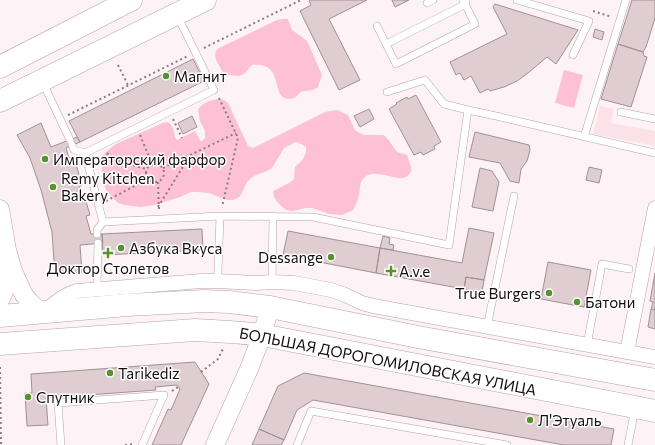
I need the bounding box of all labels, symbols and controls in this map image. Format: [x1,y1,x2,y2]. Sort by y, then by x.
place label: Магнит [174,67,227,85]
marker: Магнит [161,71,171,81]
place label: Императорский фарфор [53,150,226,168]
marker: Императорский фарфор [40,154,50,164]
place label: Remy Kitchen Bakery [61,169,155,204]
marker: Remy Kitchen Bakery [48,182,58,192]
place label: Азбука Вкуса [129,239,222,257]
marker: Азбука Вкуса [116,243,126,253]
marker: Доктор Столетов [103,248,113,258]
place label: Dessange [258,248,323,266]
marker: Dessange [326,252,336,262]
place label: Доктор Столетов [47,259,169,277]
place label: A.v.e [399,262,430,280]
marker: A.v.e [386,266,396,276]
place label: True Burgers [455,284,541,302]
marker: True Burgers [544,288,554,298]
place label: Батони [585,293,635,311]
marker: Батони [572,297,582,307]
street label: БОЛЬШАЯ ДОРОГОМИЛОВСКАЯ УЛИЦА [238,323,538,399]
place label: Tarikediz [118,364,180,382]
marker: Tarikediz [105,368,115,378]
place label: Спутник [36,388,95,406]
marker: Спутник [23,392,33,402]
place label: Л'Этуаль [538,411,602,429]
marker: Л'Этуаль [525,415,535,425]

